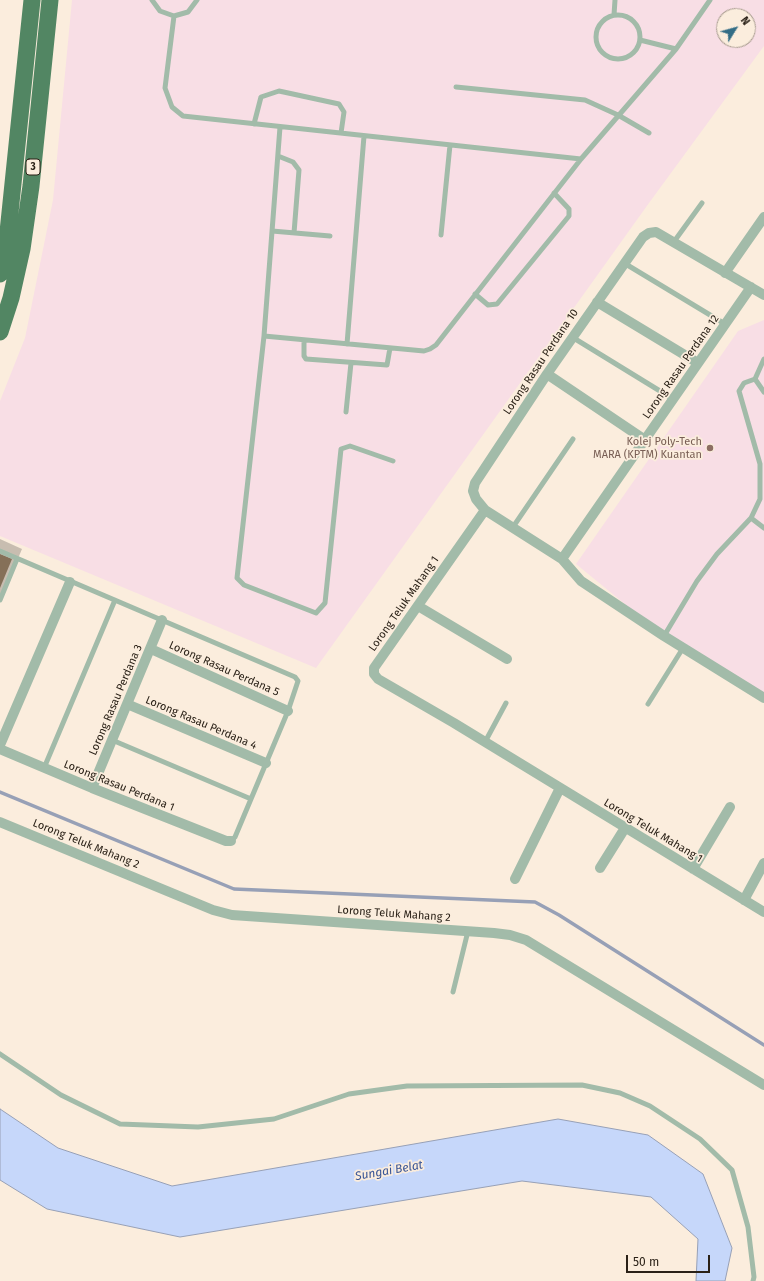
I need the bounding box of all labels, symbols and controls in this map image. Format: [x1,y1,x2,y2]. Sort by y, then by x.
north arrow [716,8,756,48]
text: N [738,14,753,28]
road number: 3 [26,159,40,175]
street label: Lorong Rasau Perdana 10 [501,307,581,417]
street label: Lorong Rasau Perdana 12 [640,312,722,422]
place label: Kolej Poly-Tech MARA (KPTM) Kuantan [593,435,702,461]
marker: Kolej Poly-Tech MARA (KPTM) Kuantan [705,443,715,453]
street label: Lorong Teluk Mahang 1 [366,554,442,654]
street label: Lorong Rasau Perdana 5 [167,639,281,699]
street label: Lorong Rasau Perdana 3 [87,643,145,757]
street label: Lorong Rasau Perdana 4 [143,694,259,752]
street label: Lorong Rasau Perdana 1 [62,758,176,814]
street label: Lorong Teluk Mahang 1 [601,796,705,866]
street label: Lorong Teluk Mahang 2 [31,817,141,871]
street label: Lorong Teluk Mahang 2 [337,903,451,925]
water label: Sungai Belat [354,1158,424,1184]
scale bar [628,1247,712,1273]
text: 50 m [633,1255,659,1269]

